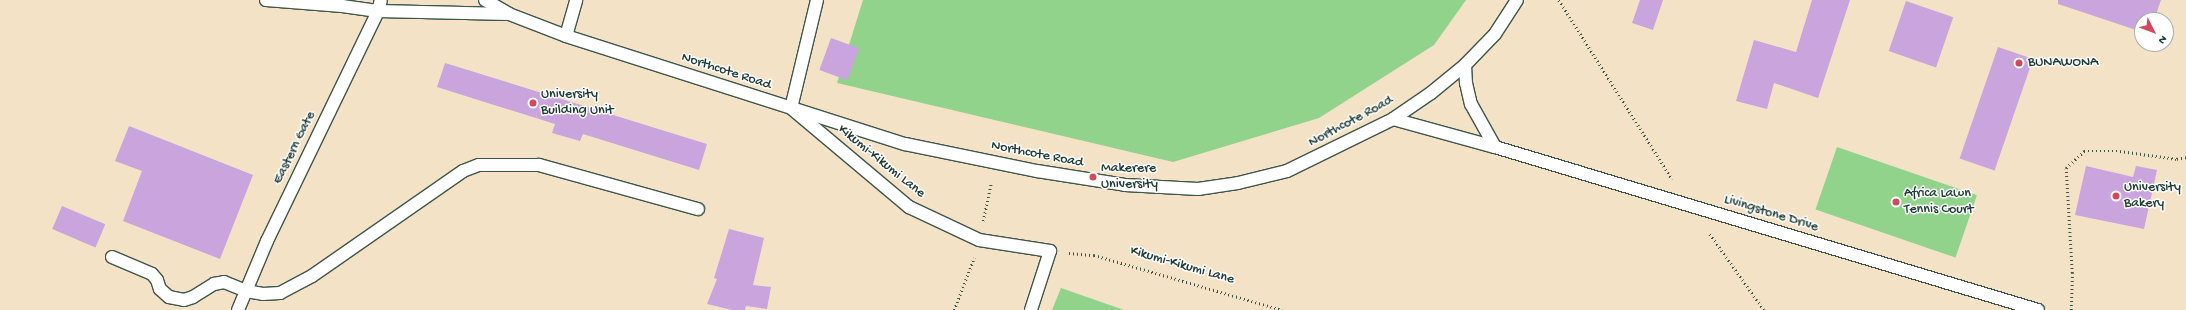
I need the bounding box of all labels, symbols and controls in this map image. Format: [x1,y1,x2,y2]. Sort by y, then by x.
north arrow [2134,12,2174,52]
text: N [2155,33,2169,46]
street label: Northcote Road [679,50,773,94]
place label: BUNAWONA [2028,55,2098,71]
marker: BUNAWONA [2013,57,2025,69]
place label: University Building Unit [541,87,613,120]
street label: Northcote Road [1306,93,1396,151]
marker: University Building Unit [528,98,538,108]
street label: Eastern Gate [270,109,320,187]
street label: Kikumi-Kikumi Lane [834,122,928,202]
street label: Northcote Road [990,138,1084,172]
place label: Makerere University [1101,161,1158,194]
marker: Makerere University [1088,172,1098,182]
place label: University Bakery [2124,180,2181,212]
place label: Africa Lawn Tennis Court [1904,186,1974,218]
marker: University Bakery [2111,191,2121,201]
street label: Livingstone Drive [1722,192,1820,236]
marker: Africa Lawn Tennis Court [1891,197,1901,207]
street label: Kikumi-Kikumi Lane [1128,243,1236,289]

